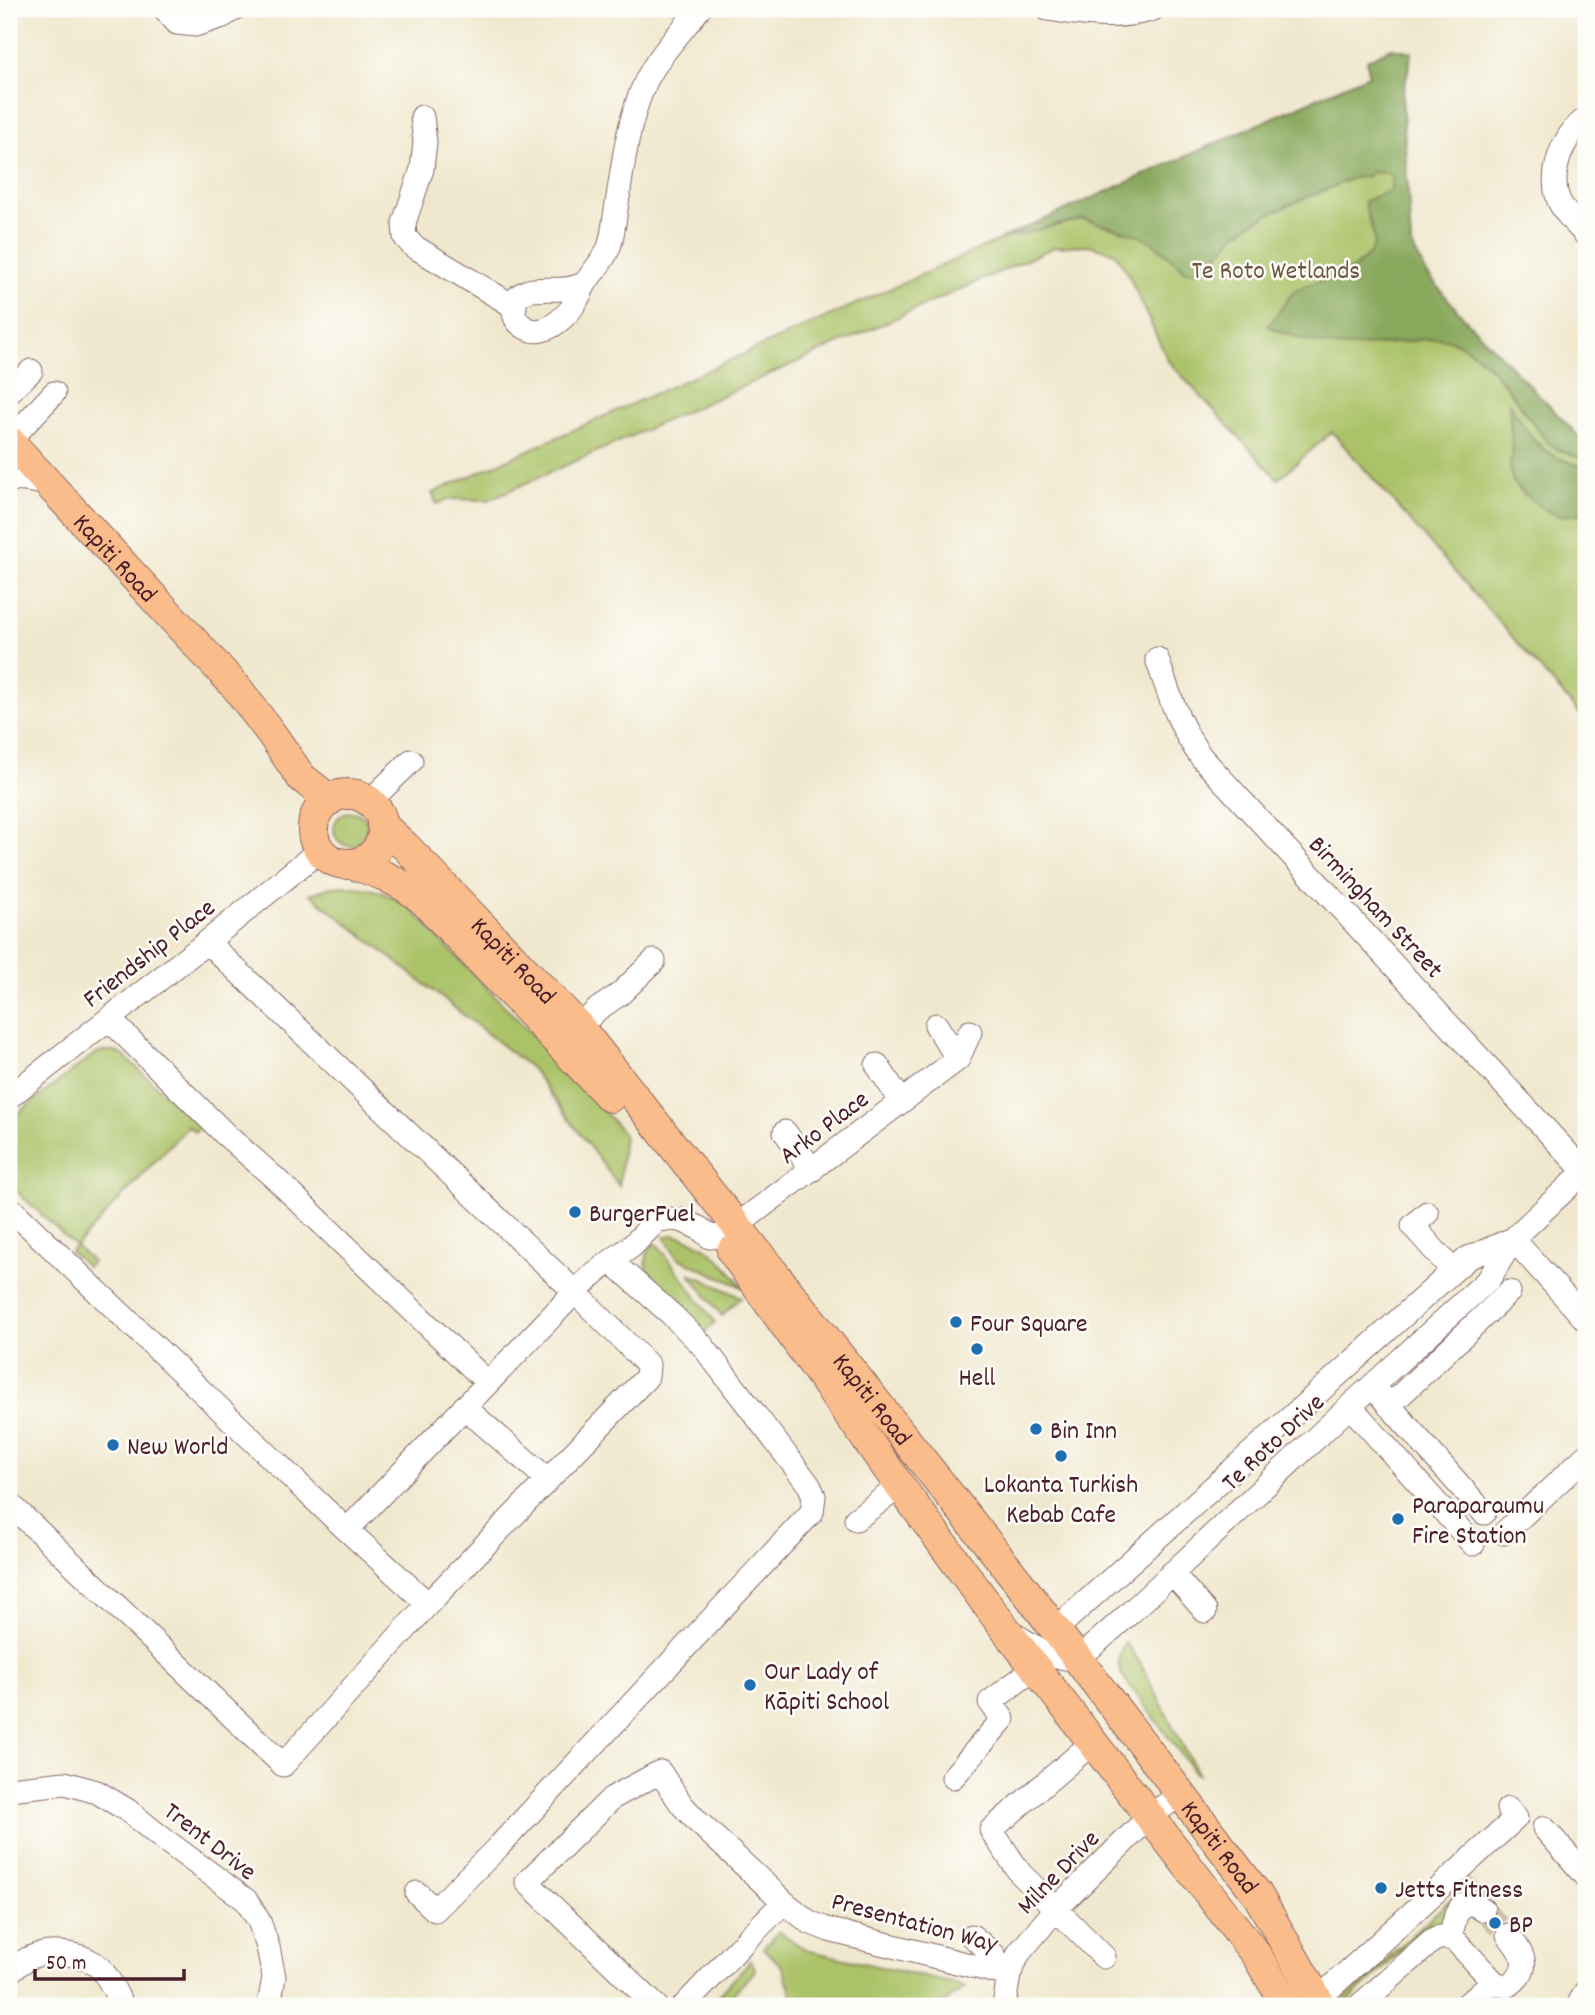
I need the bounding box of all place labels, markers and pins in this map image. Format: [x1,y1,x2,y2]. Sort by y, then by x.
place label: BurgerFuel [589,1197,695,1234]
marker: BurgerFuel [567,1204,583,1220]
place label: Four Square [970,1307,1088,1344]
marker: Four Square [948,1314,964,1330]
marker: Hell [969,1341,985,1357]
place label: Hell [958,1361,996,1398]
place label: Bin Inn [1050,1414,1117,1451]
marker: Bin Inn [1028,1421,1044,1437]
place label: New World [127,1430,229,1467]
marker: New World [105,1437,121,1453]
marker: Lokanta Turkish Kebab Cafe [1053,1448,1069,1464]
place label: Lokanta Turkish Kebab Cafe [984,1468,1138,1535]
place label: Paraparaumu Fire Station [1412,1489,1544,1556]
marker: Paraparaumu Fire Station [1390,1511,1406,1527]
place label: Our Lady of Kāpiti School [764,1655,889,1722]
marker: Our Lady of Kāpiti School [742,1677,758,1693]
place label: Jetts Fitness [1395,1873,1523,1910]
marker: Jetts Fitness [1373,1880,1389,1896]
place label: BP [1509,1908,1533,1945]
marker: BP [1487,1915,1503,1931]

